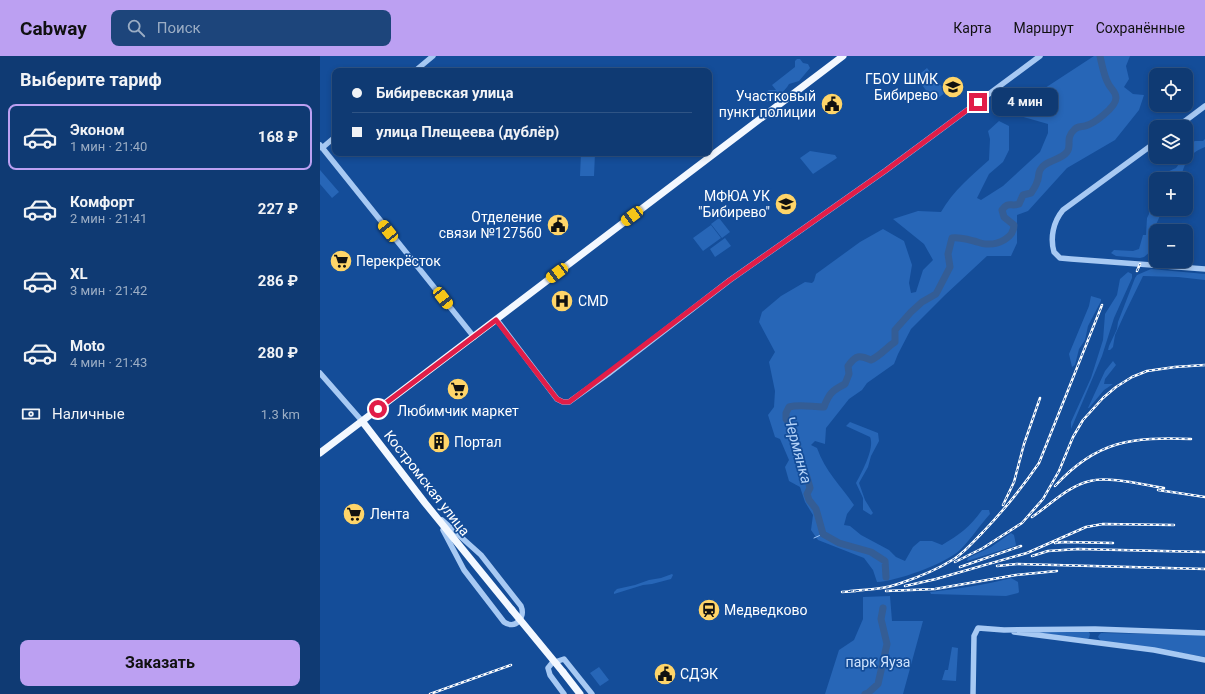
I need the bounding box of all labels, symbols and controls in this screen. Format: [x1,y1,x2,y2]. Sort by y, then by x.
search box [111,10,391,46]
text: Cabway [20,17,87,40]
icon: search [125,17,147,39]
text: Поиск [157,19,201,37]
text: Карта [953,20,992,36]
text: Маршрут [1014,20,1074,36]
text: Сохранённые [1096,20,1185,36]
map controls [1149,68,1193,268]
button: locate [1149,68,1193,112]
text: Выберите тариф [20,69,162,90]
place label: ГБОУ ШМК Бибирево [865,71,938,103]
school or university icon: ГБОУ ШМК Бибирево [940,74,966,100]
text: Бибиревская улица [376,84,513,102]
place label: Участковый пункт полиции [719,88,816,120]
callout: 4 мин [992,88,1058,116]
public building icon: Участковый пункт полиции [819,91,845,117]
route end [969,93,987,111]
text: 4 мин [1007,94,1043,109]
icon: car [22,119,58,155]
button: layers [1149,120,1193,164]
text: Эконом [70,121,125,139]
text: улица Плещеева (дублёр) [376,123,559,141]
text: 168 ₽ [258,128,298,146]
text: 1 мин · 21:40 [70,139,147,154]
button: + [1149,172,1193,216]
place label: МФЮА УК "Бибирево" [698,188,770,220]
icon: car [22,191,58,227]
school or university icon: МФЮА УК "Бибирево" [773,191,799,217]
text: Комфорт [70,193,134,211]
text: 227 ₽ [258,200,298,218]
car [619,204,645,228]
place label: Отделение связи №127560 [439,209,542,241]
text: 2 мин · 21:41 [70,211,147,226]
public building icon: Отделение связи №127560 [545,212,571,238]
car [376,218,400,244]
button: − [1149,224,1193,268]
supermarket icon: Перекрёсток [328,248,354,274]
place label: Перекрёсток [356,253,441,269]
car [544,261,570,285]
icon: car [22,263,58,299]
text: XL [70,265,88,283]
text: 286 ₽ [258,272,298,290]
text: 3 мин · 21:42 [70,283,147,298]
car [431,285,455,311]
hospital icon: CMD [549,288,575,314]
place label: CMD [578,293,609,309]
icon: car [22,335,58,371]
text: Moto [70,337,105,355]
text: 280 ₽ [258,344,298,362]
text: 4 мин · 21:43 [70,355,147,370]
supermarket icon: Любимчик маркет [445,376,471,402]
route start [369,400,387,418]
icon: cash [20,403,42,425]
place label: Любимчик маркет [397,403,519,419]
text: Наличные [52,405,125,423]
text: 1.3 km [261,407,300,422]
water label: Чермянка [780,414,816,486]
street label: Костромская улица [381,427,473,539]
building icon: Портал [426,429,452,455]
place label: Портал [454,434,502,450]
supermarket icon: Лента [341,501,367,527]
place label: Лента [370,506,410,522]
station icon: Медведково [696,597,722,623]
place label: Медведково [724,602,807,618]
button: Заказать [20,640,300,686]
park label: парк Яуза [846,654,910,670]
public building icon: СДЭК [652,661,678,687]
place label: СДЭК [680,666,718,682]

